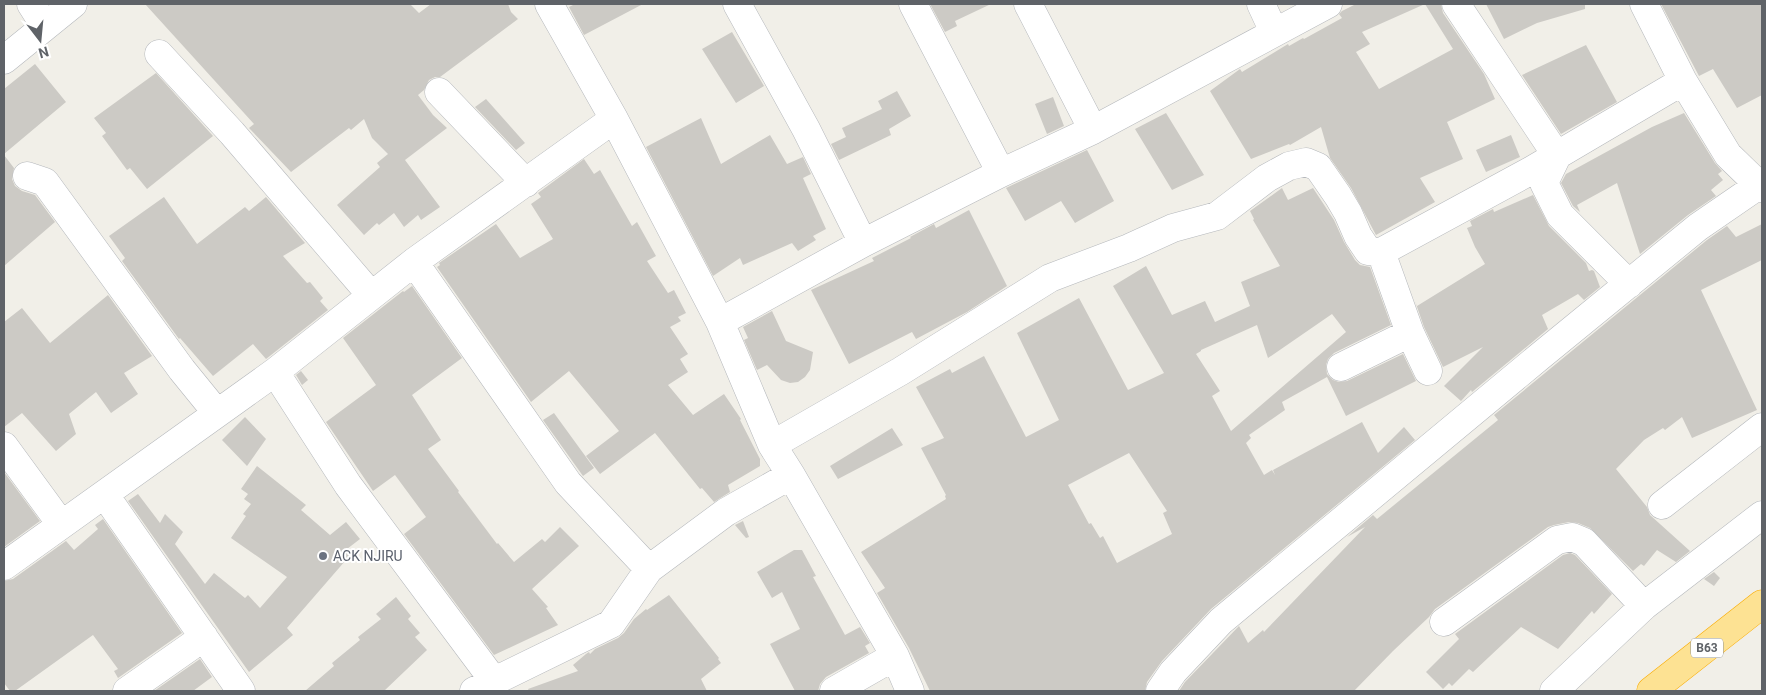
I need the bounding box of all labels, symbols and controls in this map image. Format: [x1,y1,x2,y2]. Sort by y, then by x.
north arrow [15,15,65,65]
text: N [37,43,51,62]
place label: ACK NJIRU [333,548,403,564]
marker: ACK NJIRU [317,550,329,562]
road number: B63 [1691,638,1723,658]

